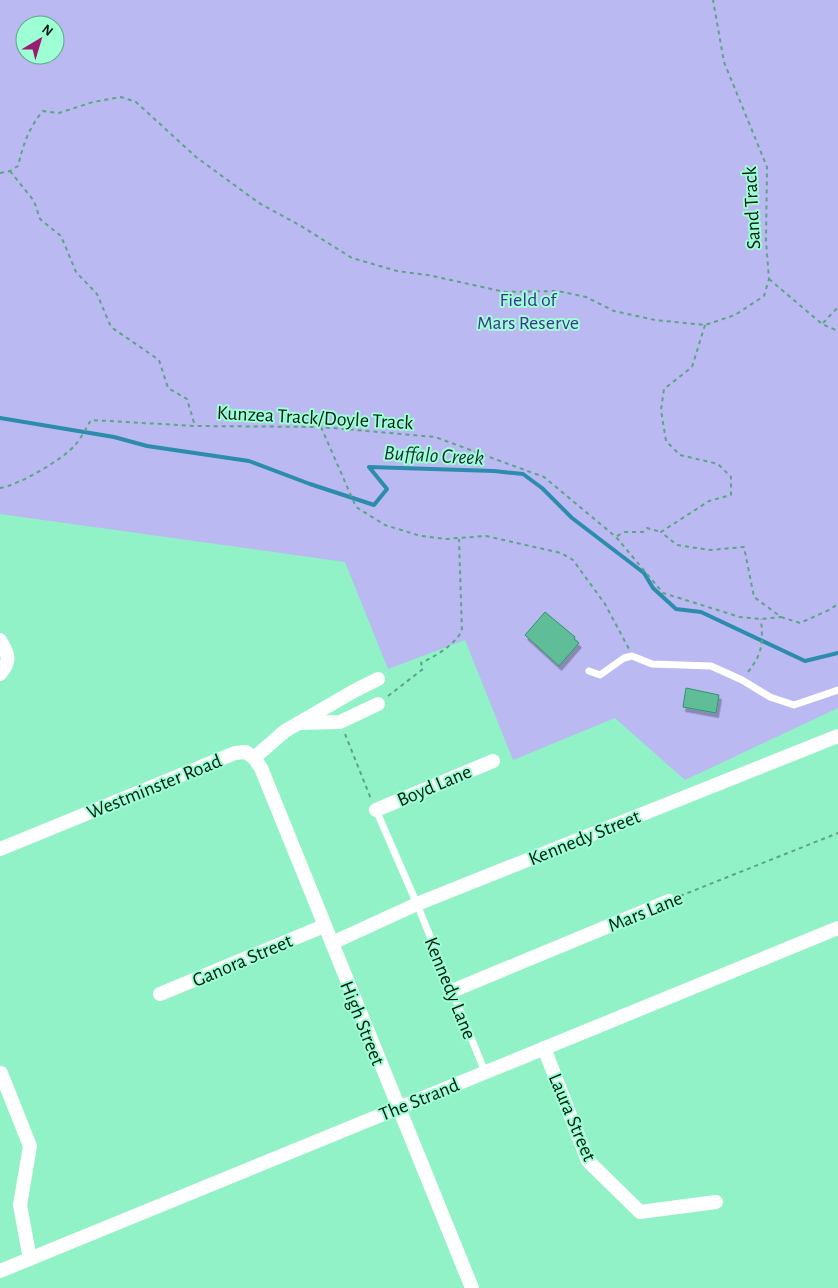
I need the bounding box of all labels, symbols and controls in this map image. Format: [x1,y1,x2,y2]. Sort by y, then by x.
north arrow [15,15,65,65]
text: N [39,22,56,39]
street label: Sand Track [740,166,764,250]
park label: Field of Mars Reserve [477,290,579,333]
street label: Kunzea Track/Doyle Track [216,403,414,433]
water label: Buffalo Creek [383,442,485,469]
street label: Westminster Road [84,751,225,823]
street label: Boyd Lane [394,761,475,811]
street label: Kennedy Street [526,806,644,869]
street label: Mars Lane [605,888,686,936]
street label: Ganora Street [189,931,296,991]
street label: Kennedy Lane [420,934,480,1042]
street label: High Street [336,978,388,1069]
street label: Laura Street [545,1070,600,1165]
street label: The Strand [377,1075,462,1125]

